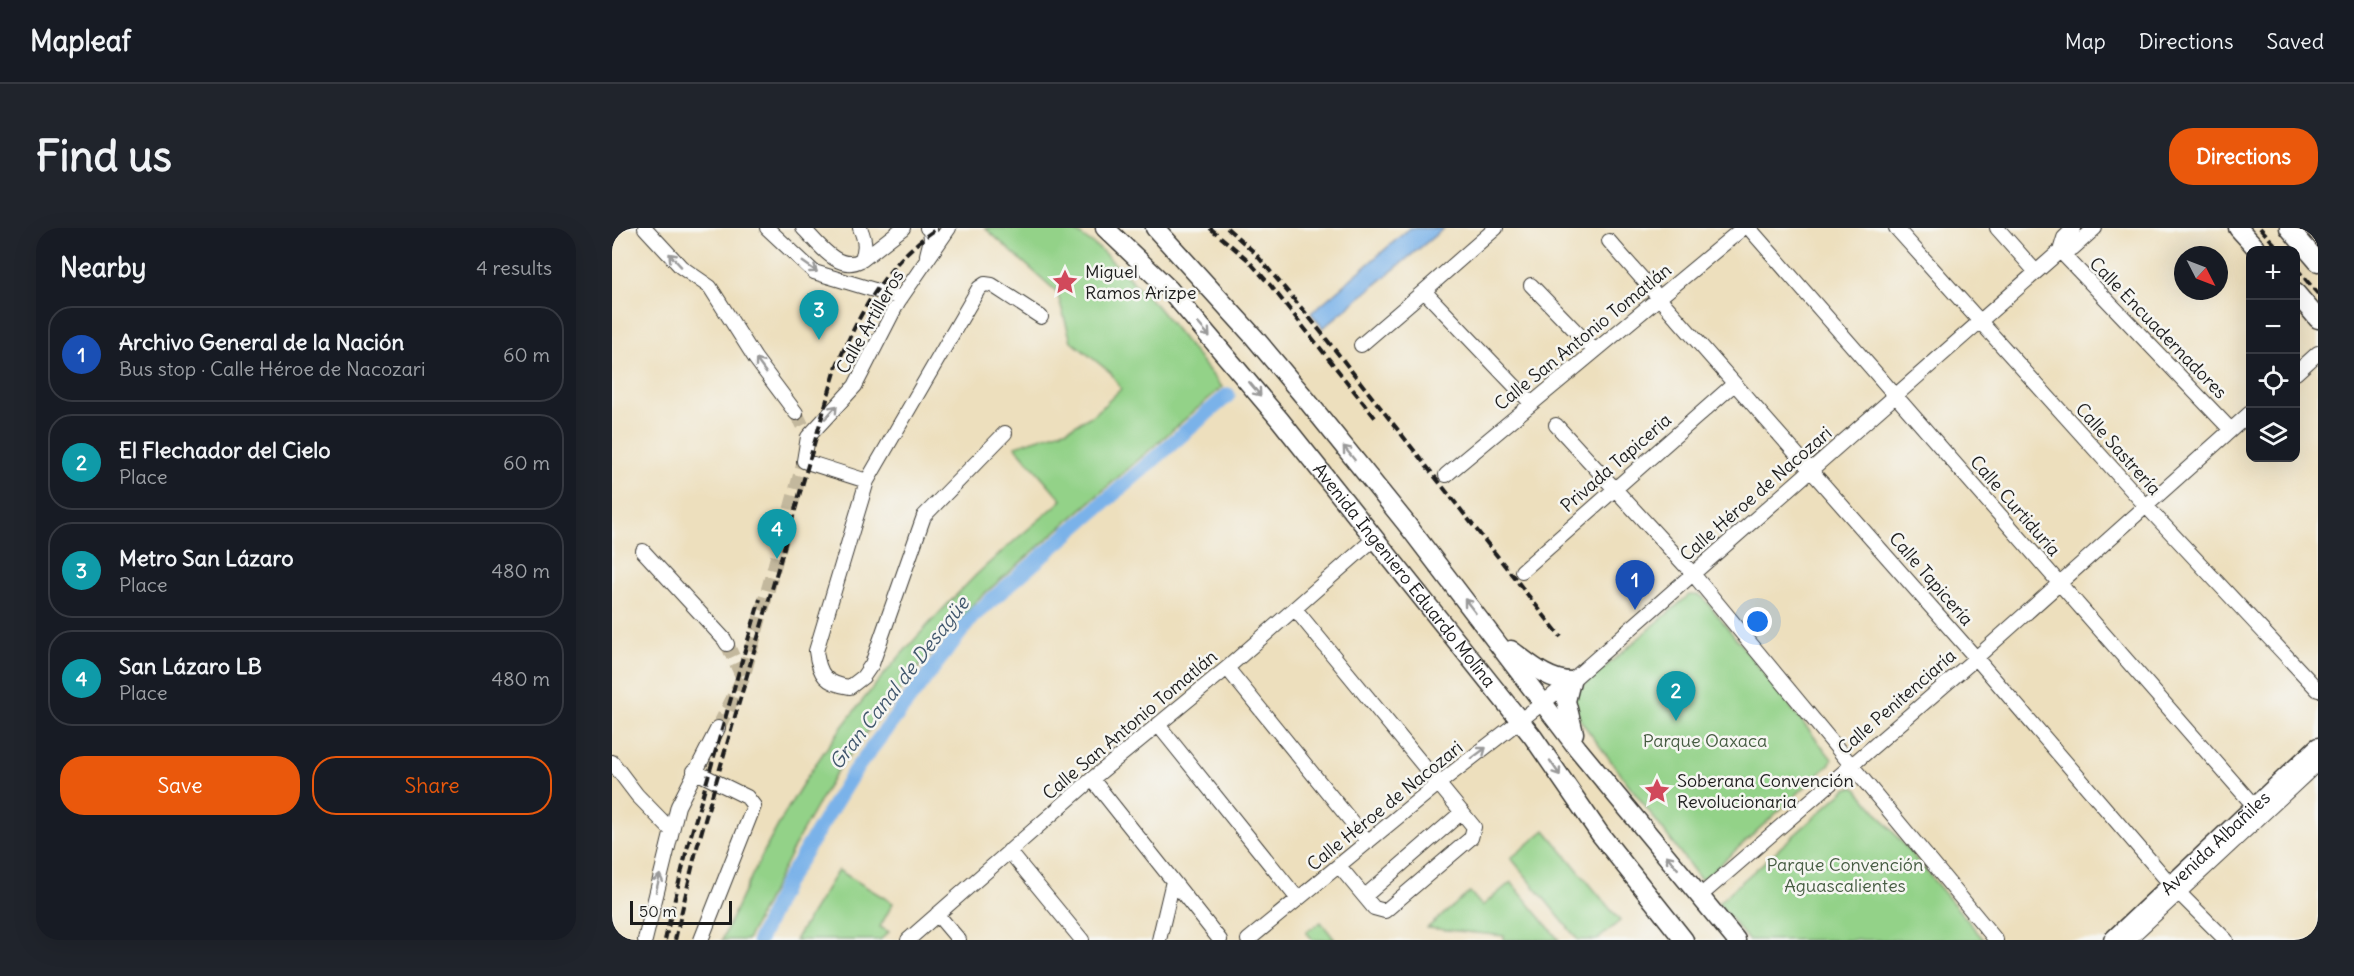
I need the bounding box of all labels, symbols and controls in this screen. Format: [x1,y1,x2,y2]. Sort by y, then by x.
text: Mapleaf [30,23,131,59]
text: Map [2065,28,2106,55]
text: Directions [2139,28,2233,55]
text: Saved [2266,28,2324,55]
button: Directions [2169,128,2318,185]
text: Find us [36,130,172,182]
north arrow [2174,246,2228,300]
map controls [2246,246,2300,462]
button: + [2246,246,2300,300]
text: Nearby [60,251,146,284]
street label: Calle Encuadernadores [2085,252,2232,403]
one-way arrow [668,253,682,268]
text: 4 results [476,255,552,280]
street label: Calle San Antonio Tomatlán [1490,258,1676,415]
place label: Miguel Ramos Arizpe [1085,260,1197,304]
one-way arrow [802,261,818,273]
street label: Calle Artilleros [831,266,909,378]
place icon: Miguel Ramos Arizpe [1050,267,1080,297]
pin: 3 [800,291,838,340]
button: − [2246,300,2300,354]
one-way arrow [1197,322,1211,337]
text: Archivo General de la Nación [119,328,404,356]
text: 1 [78,342,85,367]
text: 60 m [503,342,550,367]
button: locate [2246,354,2300,408]
text: Bus stop · Calle Héroe de Nacozari [119,356,426,381]
one-way arrow [755,359,767,375]
one-way arrow [1248,381,1261,397]
street label: Calle Sastrería [2071,398,2166,500]
one-way arrow [824,405,838,420]
street label: Privada Tapiceria [1556,408,1676,517]
button: layers [2246,408,2300,462]
street label: Calle Héroe de Nacozari [1675,421,1836,566]
text: El Flechador del Cielo [119,436,331,464]
one-way arrow [1343,445,1356,461]
text: 2 [76,450,87,475]
text: 60 m [503,450,550,475]
street label: Calle Curtiduría [1965,450,2065,561]
street label: Avenida Ingeniero Eduardo Molina [1308,458,1501,692]
text: Place [119,464,167,489]
pin: 4 [758,510,796,559]
street label: Calle Tapicería [1884,527,1978,630]
text: Metro San Lázaro [119,544,294,572]
text: 3 [76,558,87,583]
text: 480 m [491,558,550,583]
pin: 1 [1616,560,1654,610]
text: Place [119,572,167,597]
water label: Gran Canal de Desagüe [823,590,975,774]
one-way arrow [1464,598,1476,614]
your location [1743,607,1772,636]
street label: Calle Penitenciaría [1833,644,1961,759]
street label: Calle San Antonio Tomatlán [1038,645,1222,804]
text: San Lázaro LB [119,652,262,680]
text: 4 [76,666,87,691]
text: 480 m [491,666,550,691]
pin: 2 [1656,672,1696,721]
text: Place [119,680,167,705]
park label: Parque Oaxaca [1643,729,1767,752]
street label: Calle Héroe de Nacozari [1302,736,1467,876]
one-way arrow [1471,746,1487,759]
button: Save [60,756,300,815]
button: Share [312,756,552,815]
one-way arrow [1549,759,1561,776]
place label: Soberana Convención Revolucionaria [1677,769,1854,813]
place icon: Soberana Convención Revolucionaria [1642,776,1672,806]
street label: Avenida Albañiles [2156,786,2275,900]
park label: Parque Convención Aguascalientes [1767,853,1923,897]
one-way arrow [1665,854,1678,870]
one-way arrow [653,874,665,893]
scale bar [630,898,732,926]
text: 50 m [639,901,677,921]

